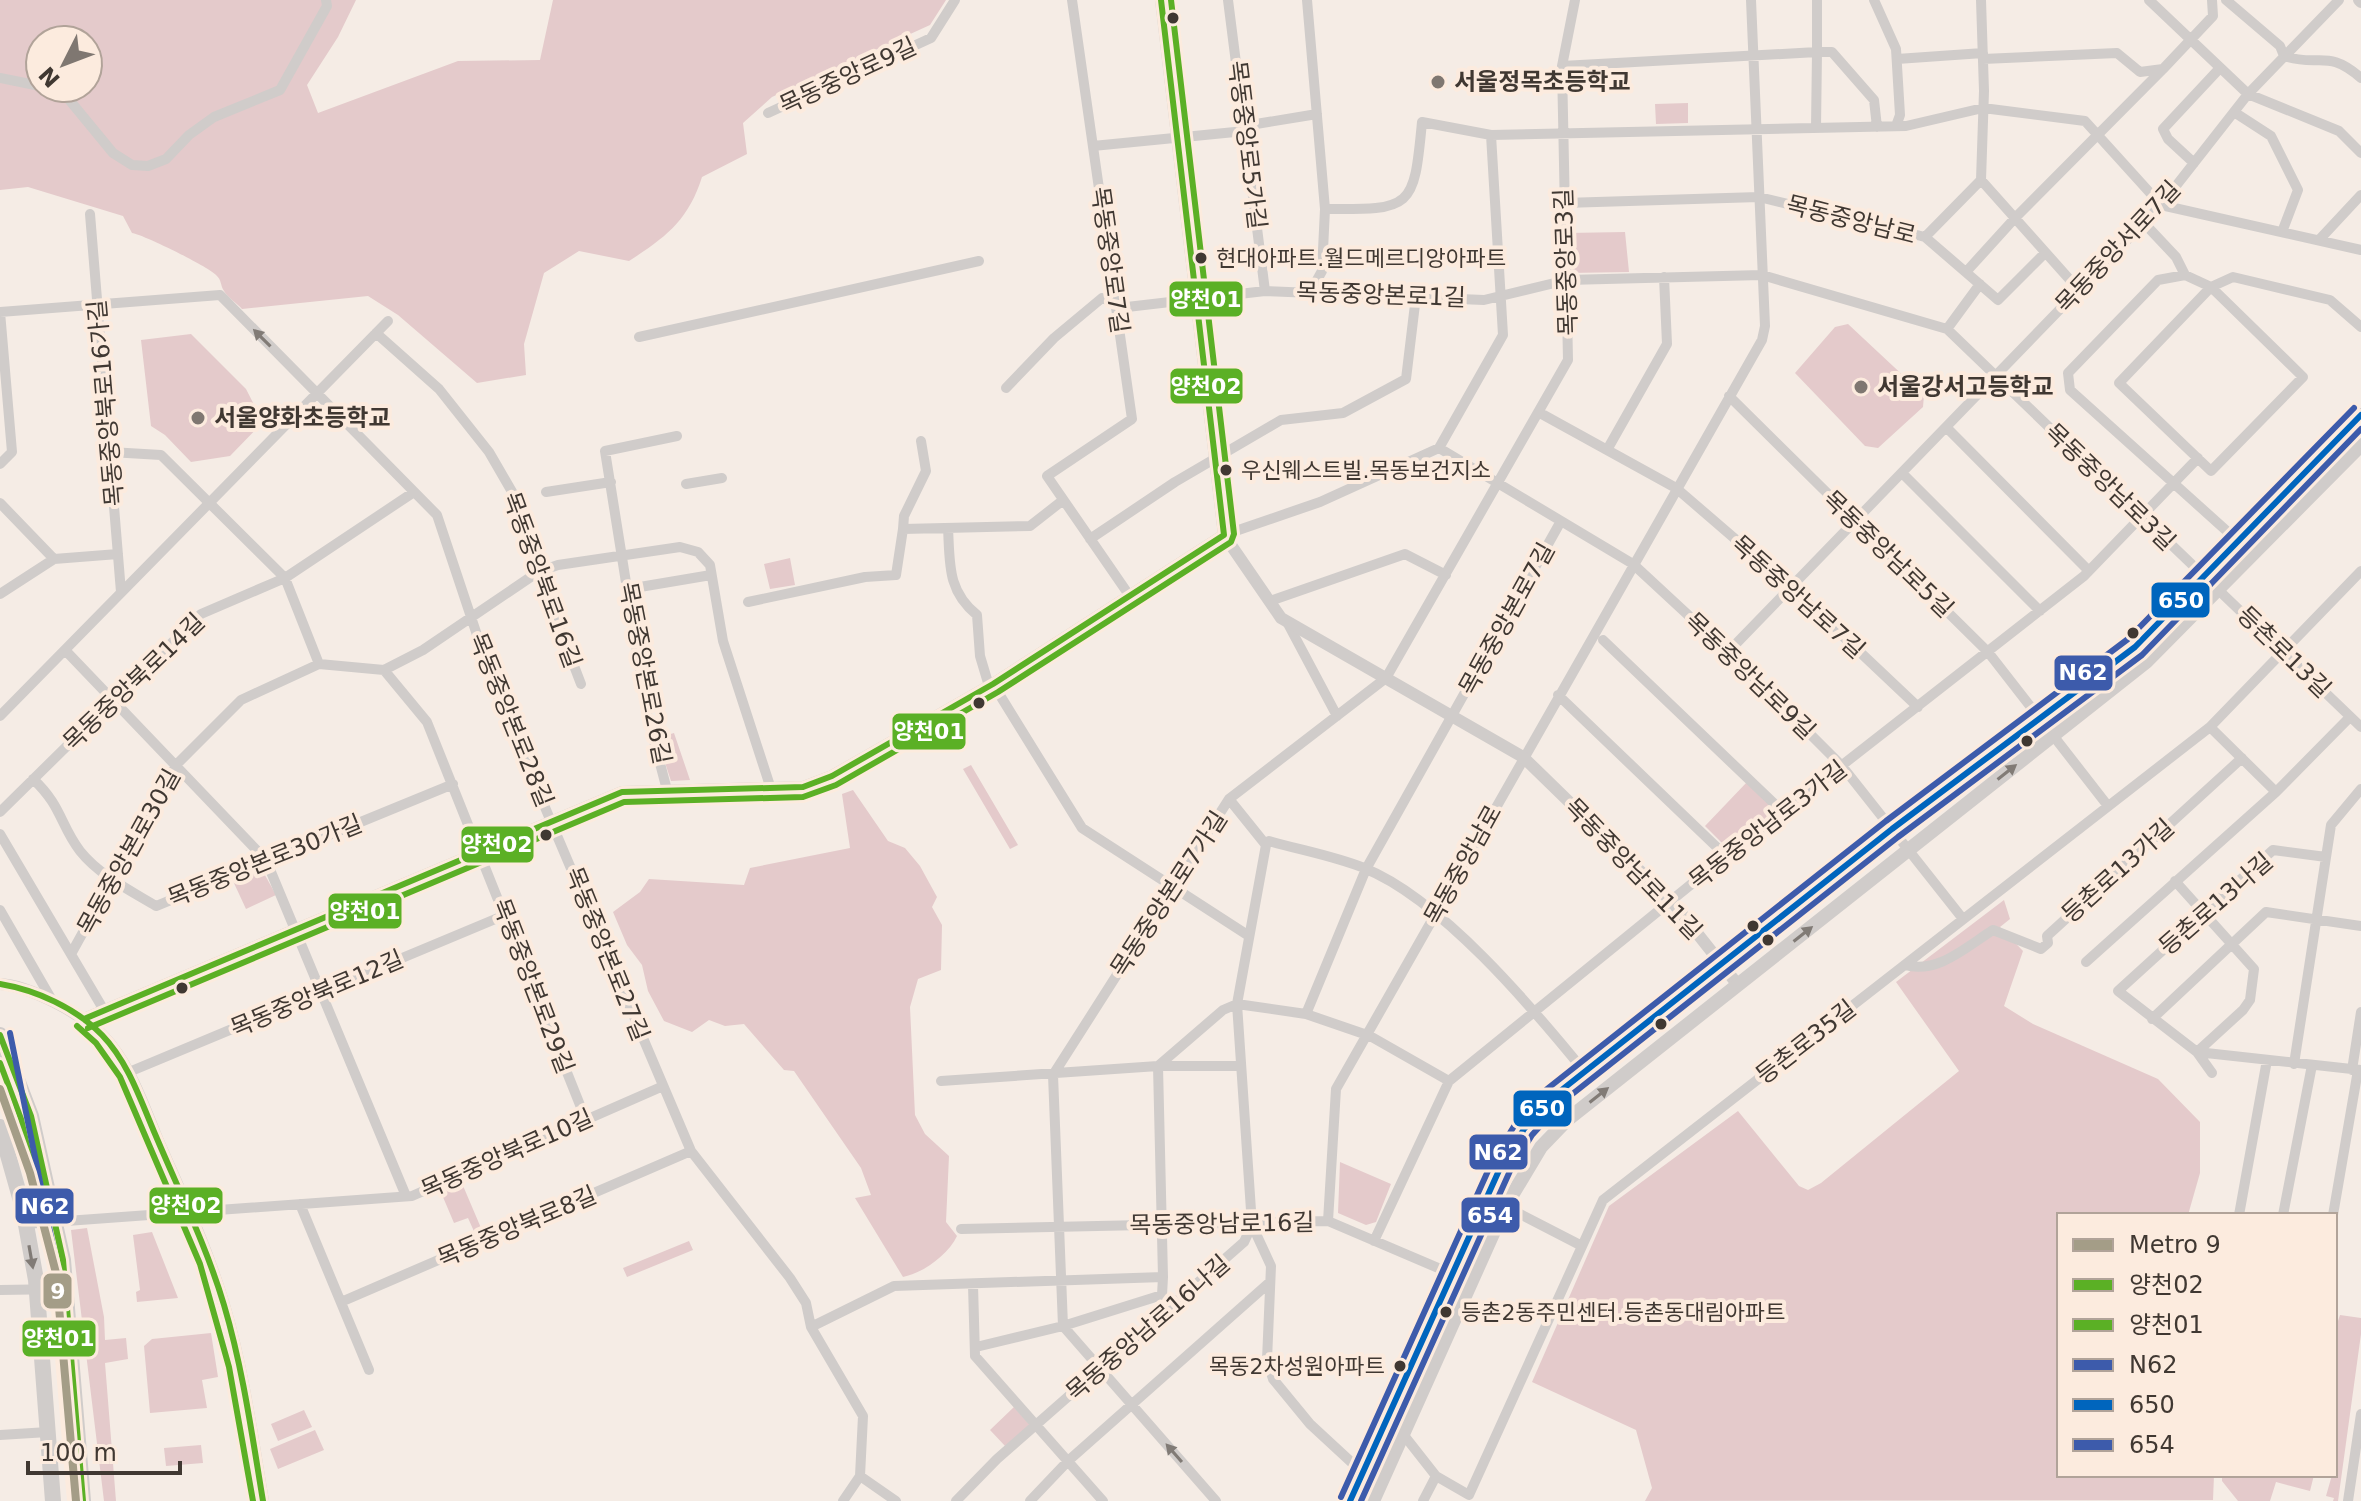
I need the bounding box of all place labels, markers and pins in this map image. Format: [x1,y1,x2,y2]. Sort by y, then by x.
unlabelled marker [1165,10,1181,26]
place label: 서울정목초등학교 [1454,68,1631,96]
marker: 서울정목초등학교 [1429,73,1447,91]
place label: 현대아파트.월드메르디앙아파트 [1216,246,1506,271]
marker: 현대아파트.월드메르디앙아파트 [1193,250,1209,266]
place label: 서울강서고등학교 [1877,373,2054,401]
marker: 서울강서고등학교 [1852,378,1870,396]
place label: 서울양화초등학교 [214,404,391,432]
marker: 서울양화초등학교 [189,409,207,427]
place label: 우신웨스트빌.목동보건지소 [1241,458,1491,483]
marker: 우신웨스트빌.목동보건지소 [1218,462,1234,478]
unlabelled marker [2125,625,2141,641]
unlabelled marker [971,695,987,711]
unlabelled marker [2019,733,2035,749]
unlabelled marker [538,827,554,843]
unlabelled marker [1745,918,1761,934]
unlabelled marker [1760,932,1776,948]
unlabelled marker [174,980,190,996]
unlabelled marker [1653,1016,1669,1032]
place label: 등촌2동주민센터.등촌동대림아파트 [1461,1300,1786,1325]
marker: 등촌2동주민센터.등촌동대림아파트 [1438,1304,1454,1320]
place label: 목동2차성원아파트 [1209,1354,1385,1379]
marker: 목동2차성원아파트 [1392,1358,1408,1374]

